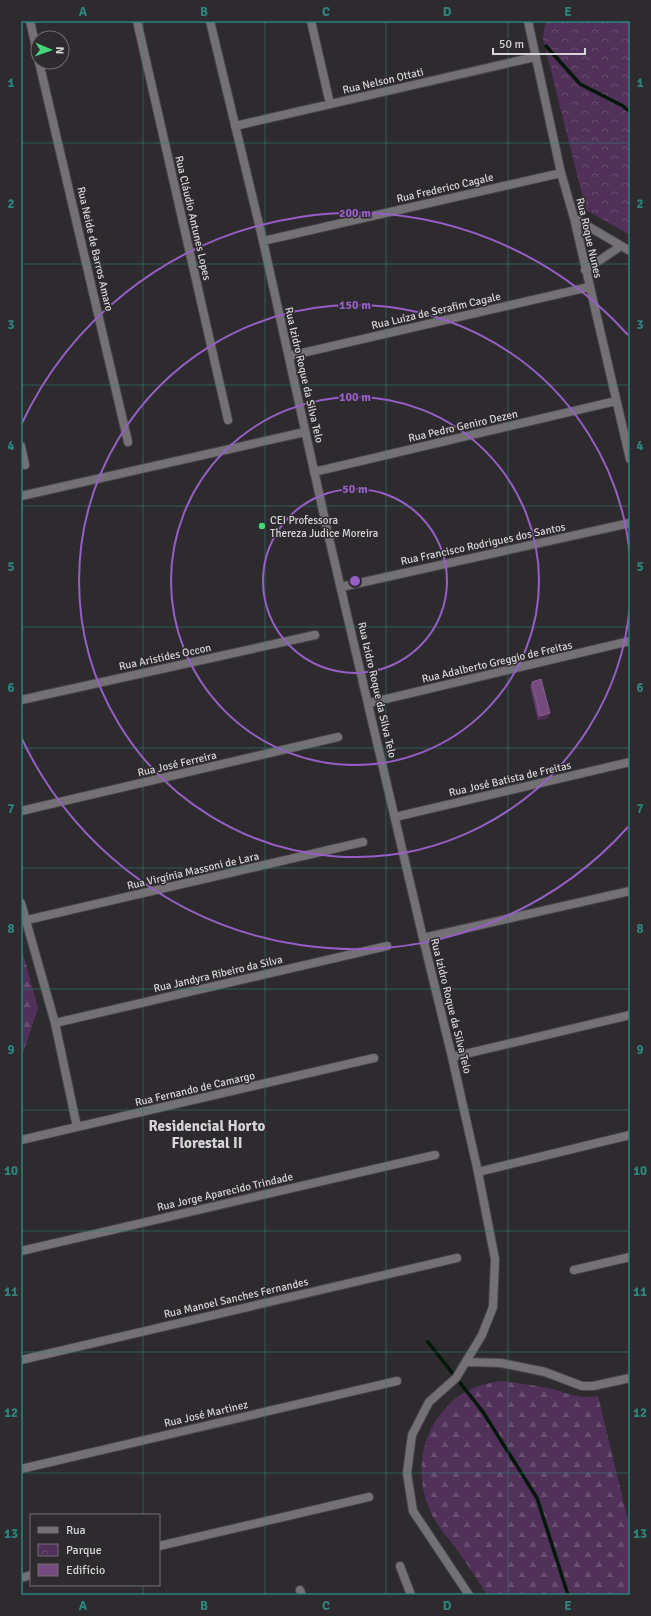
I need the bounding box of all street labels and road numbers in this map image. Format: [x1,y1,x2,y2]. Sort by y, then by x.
street label: Rua Nelson Ottati [341,65,425,97]
street label: Rua Cláudio Antunes Lopes [172,154,214,282]
street label: Rua Frederico Cagale [395,171,495,205]
street label: Rua Neide de Barros Amaro [74,185,116,313]
street label: Rua Roque Nunes [573,197,605,280]
street label: Rua Luíza de Serafim Cagale [370,290,502,332]
street label: Rua Izidro Roque da Silva Telo [282,306,326,444]
street label: Rua Pedro Geniro Dezen [407,407,519,445]
street label: Rua Francisco Rodrigues dos Santos [399,520,567,568]
street label: Rua Izidro Roque da Silva Telo [355,621,399,759]
street label: Rua Adalberto Greggio de Freitas [421,638,574,686]
street label: Rua Aristides Occon [118,641,212,673]
street label: Rua José Ferreira [136,749,218,779]
street label: Rua José Batista de Freitas [448,759,573,799]
street label: Rua Virgínia Massoni de Lara [126,849,261,893]
street label: Rua Izidro Roque da Silva Telo [428,937,474,1075]
street label: Rua Jandyra Ribeiro da Silva [152,953,284,995]
street label: Rua Fernando de Camargo [134,1069,256,1109]
street label: Rua Jorge Aparecido Trindade [156,1170,294,1214]
street label: Rua Manoel Sanches Fernandes [162,1275,310,1321]
street label: Rua José Martinez [163,1398,249,1430]

